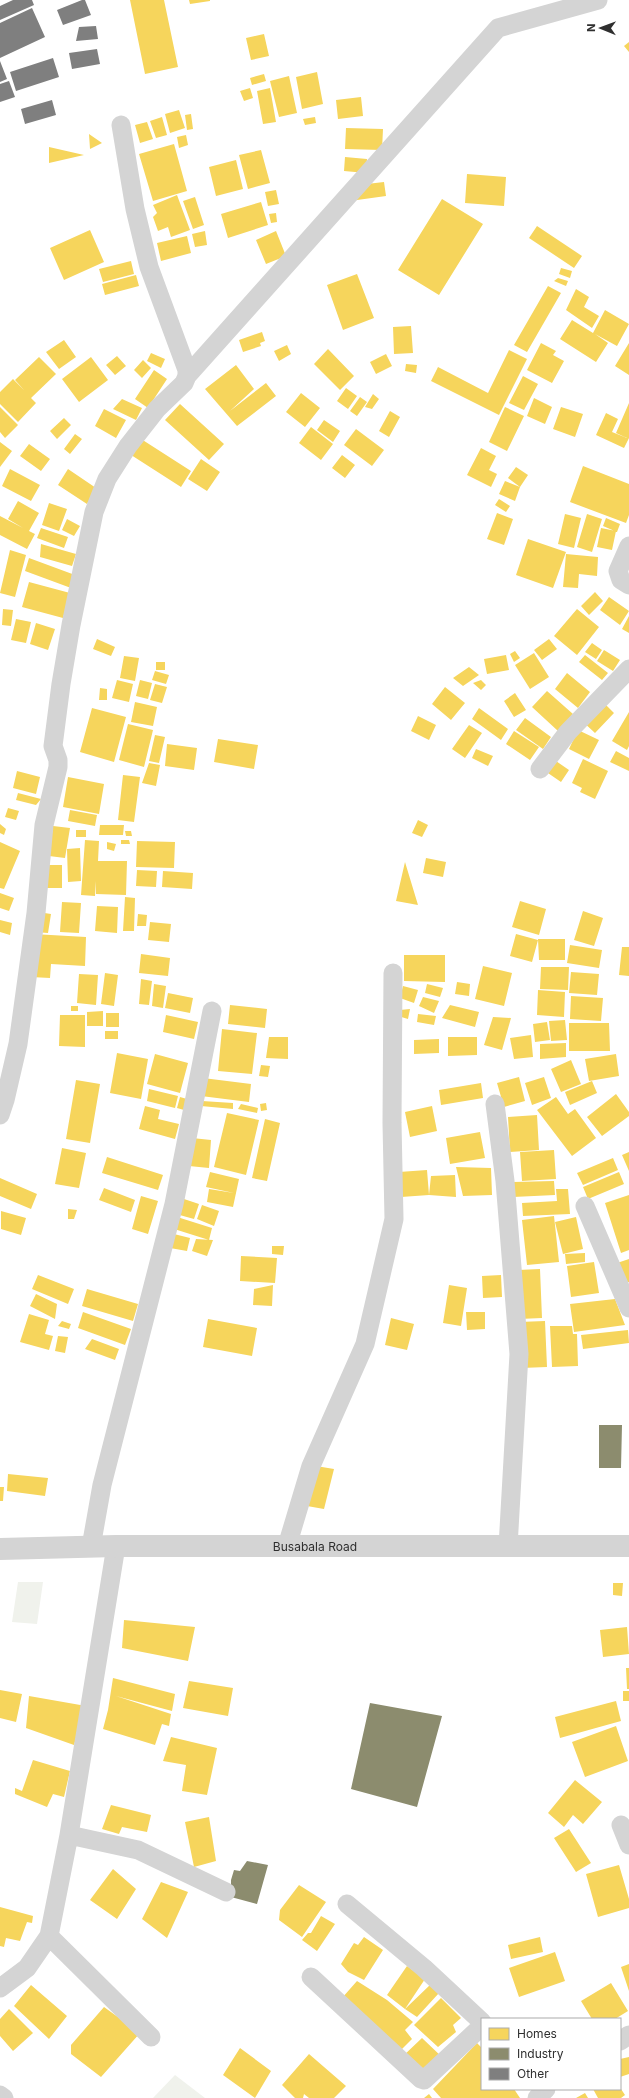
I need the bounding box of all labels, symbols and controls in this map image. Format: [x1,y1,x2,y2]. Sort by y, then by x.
north arrow [581,8,621,48]
text: N [584,24,598,32]
street label: Busabala Road [273,1539,357,1554]
legend [481,2018,621,2090]
text: Homes [517,2026,557,2041]
text: Industry [517,2046,564,2061]
text: Other [517,2066,549,2081]

